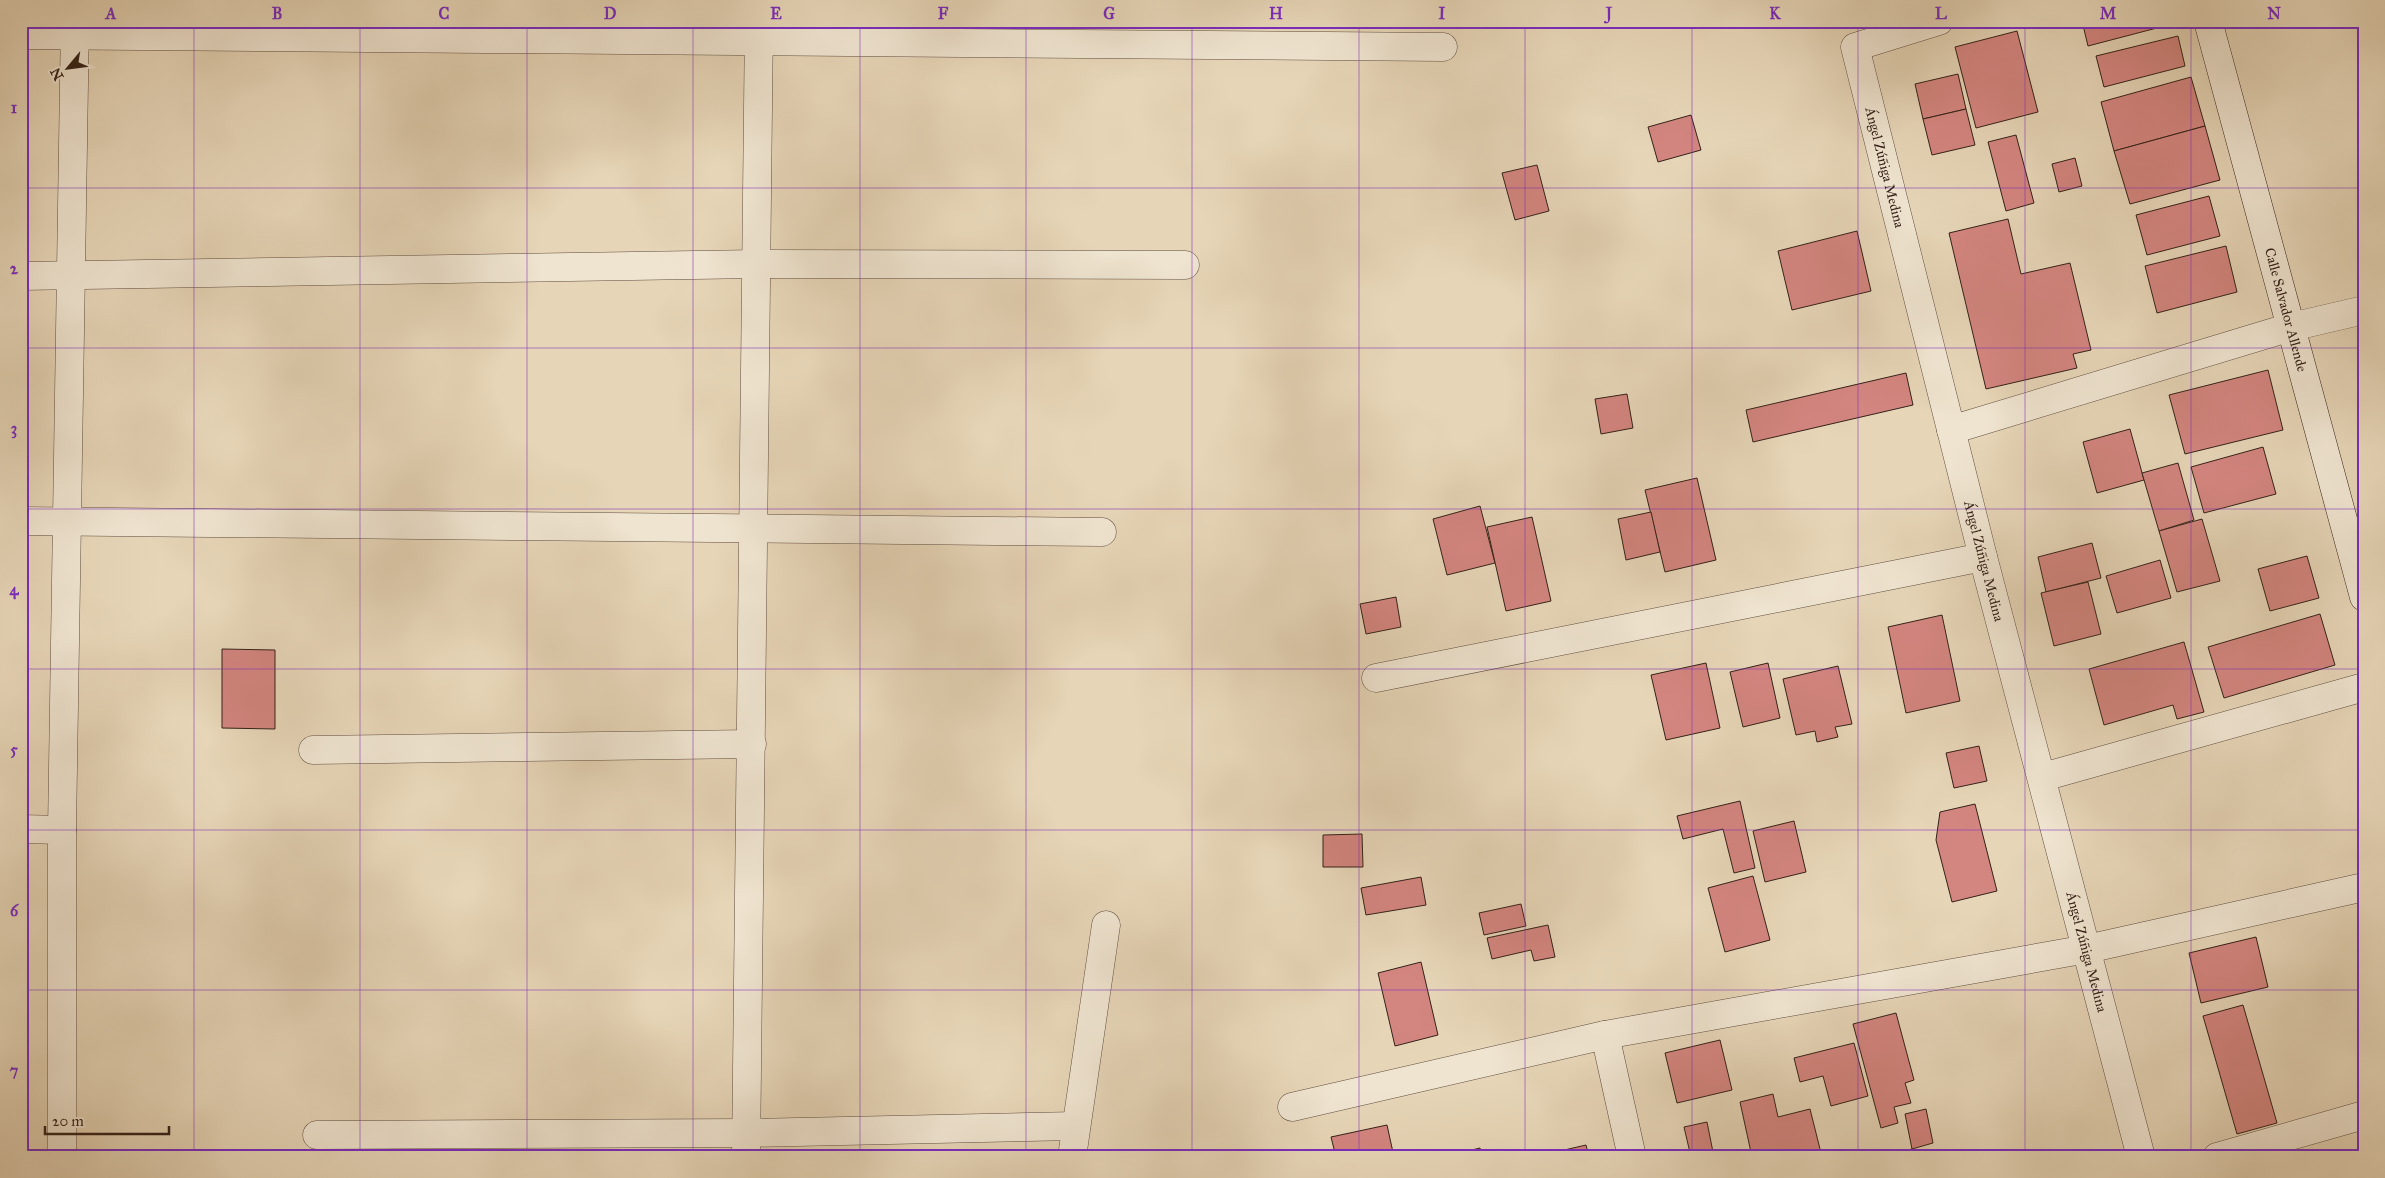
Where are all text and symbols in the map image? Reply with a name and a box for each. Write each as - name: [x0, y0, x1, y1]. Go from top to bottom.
- text: A: [105, 4, 117, 23]
- text: B: [272, 4, 282, 23]
- text: C: [439, 4, 450, 23]
- text: D: [604, 4, 617, 23]
- text: E: [770, 4, 782, 23]
- text: F: [938, 4, 949, 23]
- text: G: [1103, 4, 1115, 23]
- text: H: [1269, 4, 1283, 23]
- text: I: [1439, 4, 1446, 23]
- text: J: [1604, 4, 1613, 24]
- text: K: [1769, 4, 1781, 23]
- text: L: [1935, 4, 1947, 23]
- text: M: [2100, 4, 2117, 23]
- text: N: [2267, 4, 2281, 23]
- north arrow: [42, 42, 92, 92]
- text: N: [47, 65, 67, 83]
- text: 1: [11, 98, 18, 117]
- street label: Ángel Zúñiga Medina: [1862, 104, 1909, 230]
- street label: Calle Salvador Allende: [2261, 246, 2311, 374]
- text: 2: [10, 259, 19, 278]
- text: 3: [11, 419, 17, 439]
- street label: Ángel Zúñiga Medina: [1960, 498, 2008, 623]
- text: 4: [10, 580, 20, 600]
- text: 5: [10, 740, 18, 759]
- street label: Ángel Zúñiga Medina: [2063, 888, 2111, 1014]
- text: 6: [10, 901, 19, 920]
- text: 7: [10, 1061, 19, 1080]
- scale bar: [45, 1103, 169, 1135]
- text: 20 m: [52, 1112, 84, 1130]

